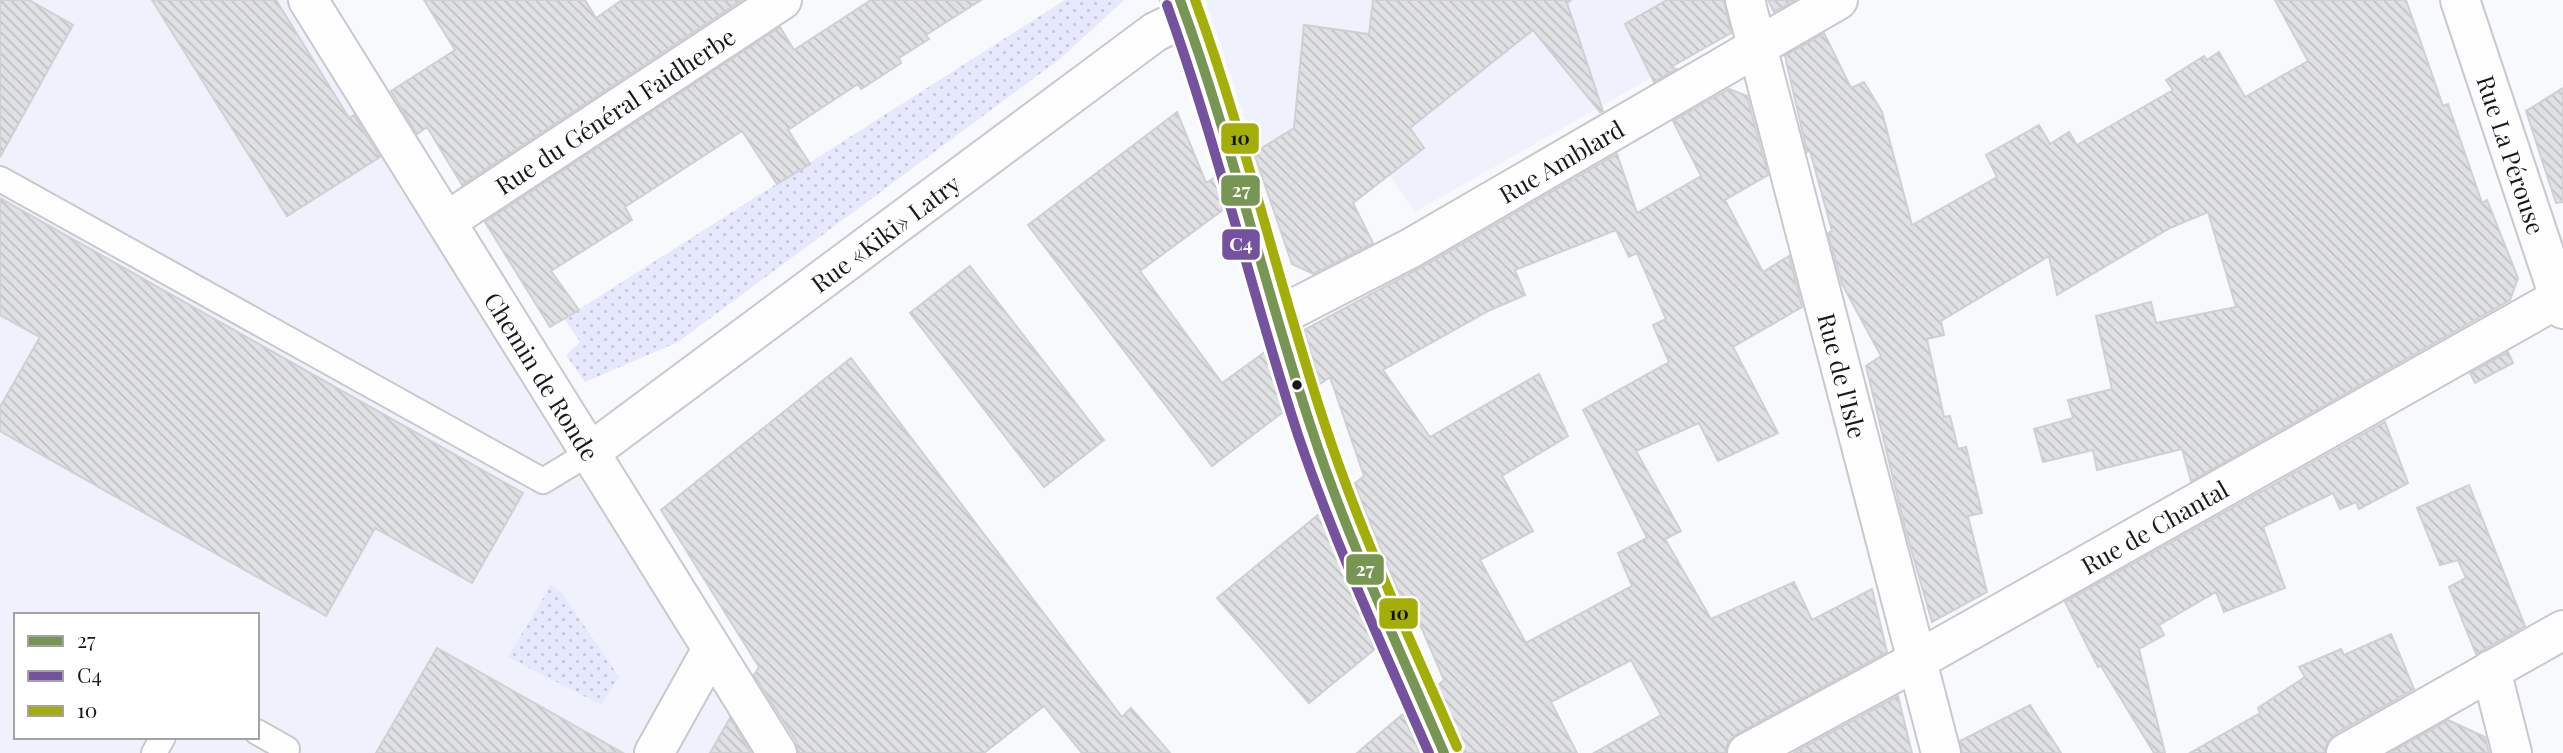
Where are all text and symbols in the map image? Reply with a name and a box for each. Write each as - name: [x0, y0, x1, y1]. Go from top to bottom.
- street label: Rue du Général Faidherbe: [489, 20, 741, 201]
- street label: Rue La Pérouse: [2470, 71, 2553, 238]
- street label: Rue Amblard: [1493, 112, 1629, 210]
- line badge: 10: [1220, 122, 1260, 155]
- text: 10: [1230, 124, 1250, 150]
- street label: Rue «Kiki» Latry: [804, 167, 966, 299]
- line badge: 27: [1220, 174, 1261, 207]
- text: 27: [1232, 176, 1251, 202]
- line badge: C4: [1221, 228, 1261, 261]
- text: C4: [1229, 230, 1253, 256]
- street label: Chemin de Ronde: [478, 286, 607, 466]
- street label: Rue de l'Isle: [1811, 310, 1874, 441]
- unlabelled marker: [1290, 378, 1304, 392]
- street label: Rue de Chantal: [2075, 472, 2234, 581]
- line badge: 27: [1345, 553, 1385, 586]
- text: 27: [1356, 555, 1375, 581]
- line badge: 10: [1378, 597, 1419, 630]
- text: 10: [1389, 599, 1409, 625]
- legend: [14, 613, 259, 739]
- text: 27: [77, 625, 96, 653]
- text: C4: [77, 660, 102, 688]
- text: 10: [77, 695, 97, 723]

